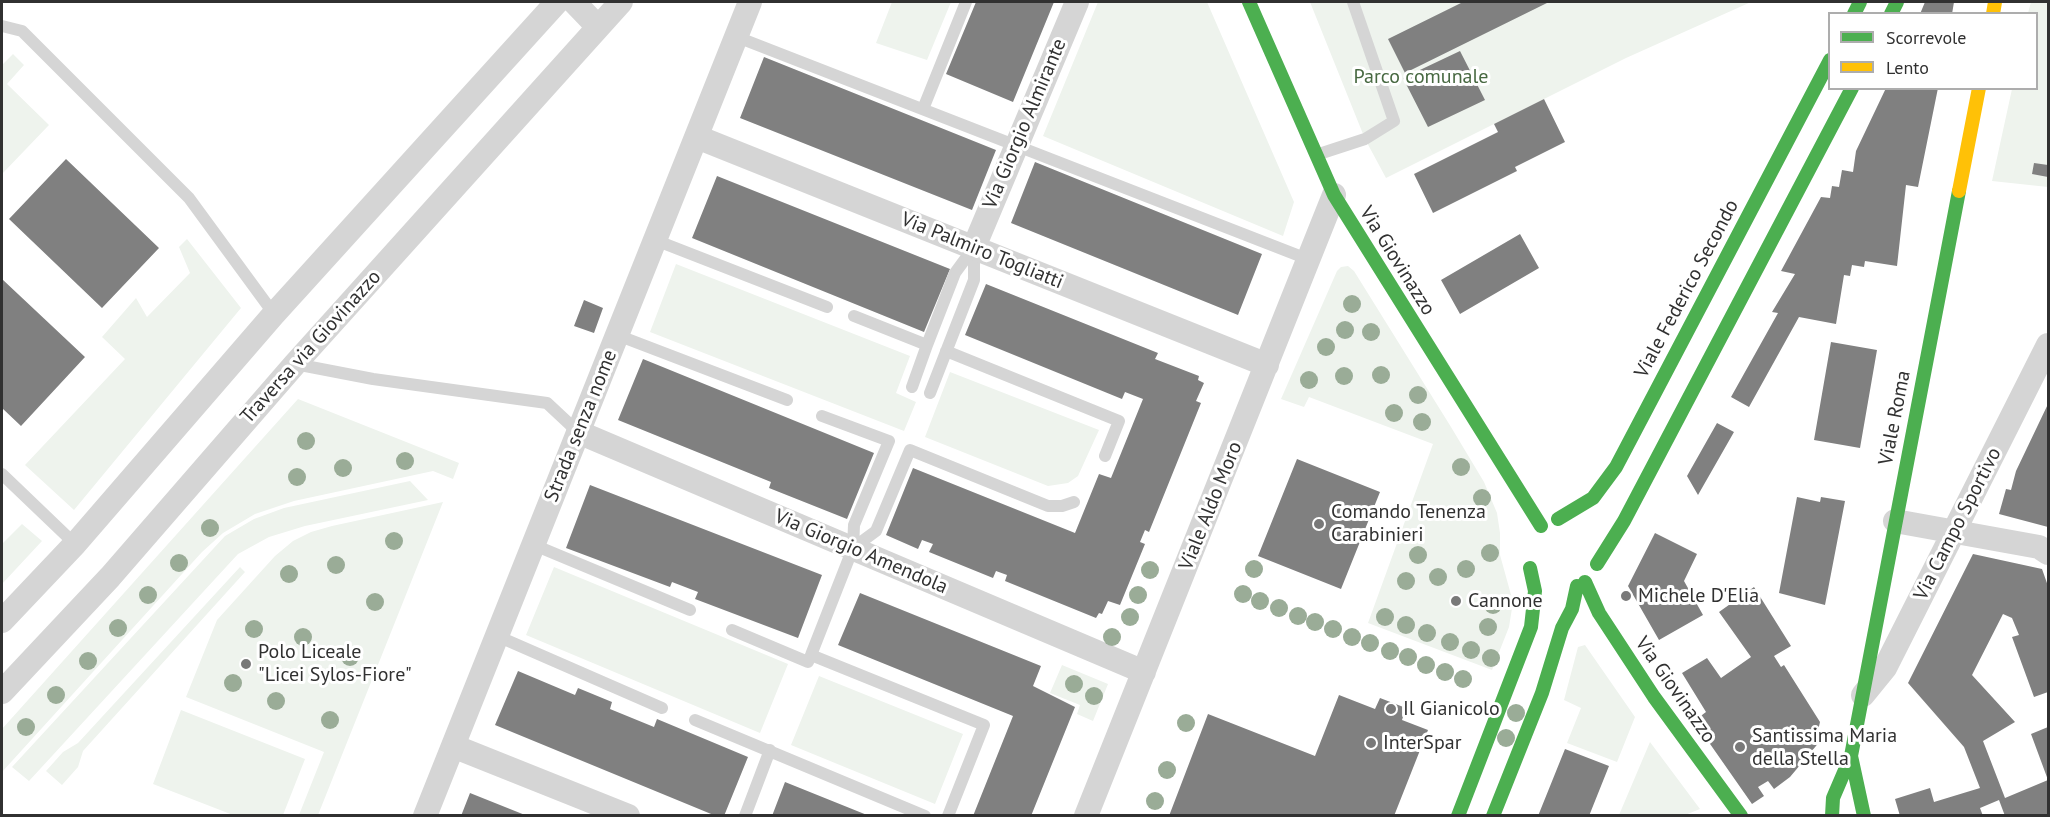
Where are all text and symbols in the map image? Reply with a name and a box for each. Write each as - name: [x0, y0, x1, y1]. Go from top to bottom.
- legend: [1828, 12, 2038, 90]
- text: Scorrevole: [1886, 26, 1966, 49]
- street label: Via Giorgio Almirante: [978, 35, 1072, 213]
- text: Lento: [1886, 56, 1929, 79]
- park label: Parco comunale: [1354, 65, 1488, 89]
- street label: Viale Federico Secondo: [1630, 196, 1744, 382]
- street label: Via Giovinazzo: [1354, 202, 1440, 320]
- street label: Via Palmiro Togliatti: [897, 208, 1067, 294]
- street label: Traversa via Giovinazzo: [236, 265, 386, 429]
- street label: Strada senza nome: [540, 346, 622, 506]
- street label: Viale Roma: [1874, 369, 1916, 467]
- street label: Viale Aldo Moro: [1174, 438, 1248, 574]
- street label: Via Campo Sportivo: [1909, 444, 2007, 604]
- place label: Comando Tenenza Carabinieri: [1331, 500, 1486, 547]
- street label: Via Giorgio Amendola: [771, 505, 951, 599]
- marker: Comando Tenenza Carabinieri: [1312, 517, 1326, 531]
- place label: Michele D'Elia: [1638, 584, 1759, 608]
- place label: Cannone: [1468, 589, 1543, 613]
- marker: Michele D'Elia: [1619, 589, 1633, 603]
- marker: Cannone: [1449, 594, 1463, 608]
- street label: Via Giovinazzo: [1630, 632, 1720, 748]
- place label: Polo Liceale "Licei Sylos-Fiore": [258, 640, 412, 687]
- marker: Polo Liceale "Licei Sylos-Fiore": [239, 657, 253, 671]
- place label: Il Gianicolo: [1403, 697, 1500, 721]
- marker: Il Gianicolo: [1384, 702, 1398, 716]
- place label: Santissima Maria della Stella: [1752, 724, 1897, 771]
- place label: InterSpar: [1383, 731, 1461, 755]
- marker: InterSpar: [1364, 736, 1378, 750]
- marker: Santissima Maria della Stella: [1733, 740, 1747, 754]

